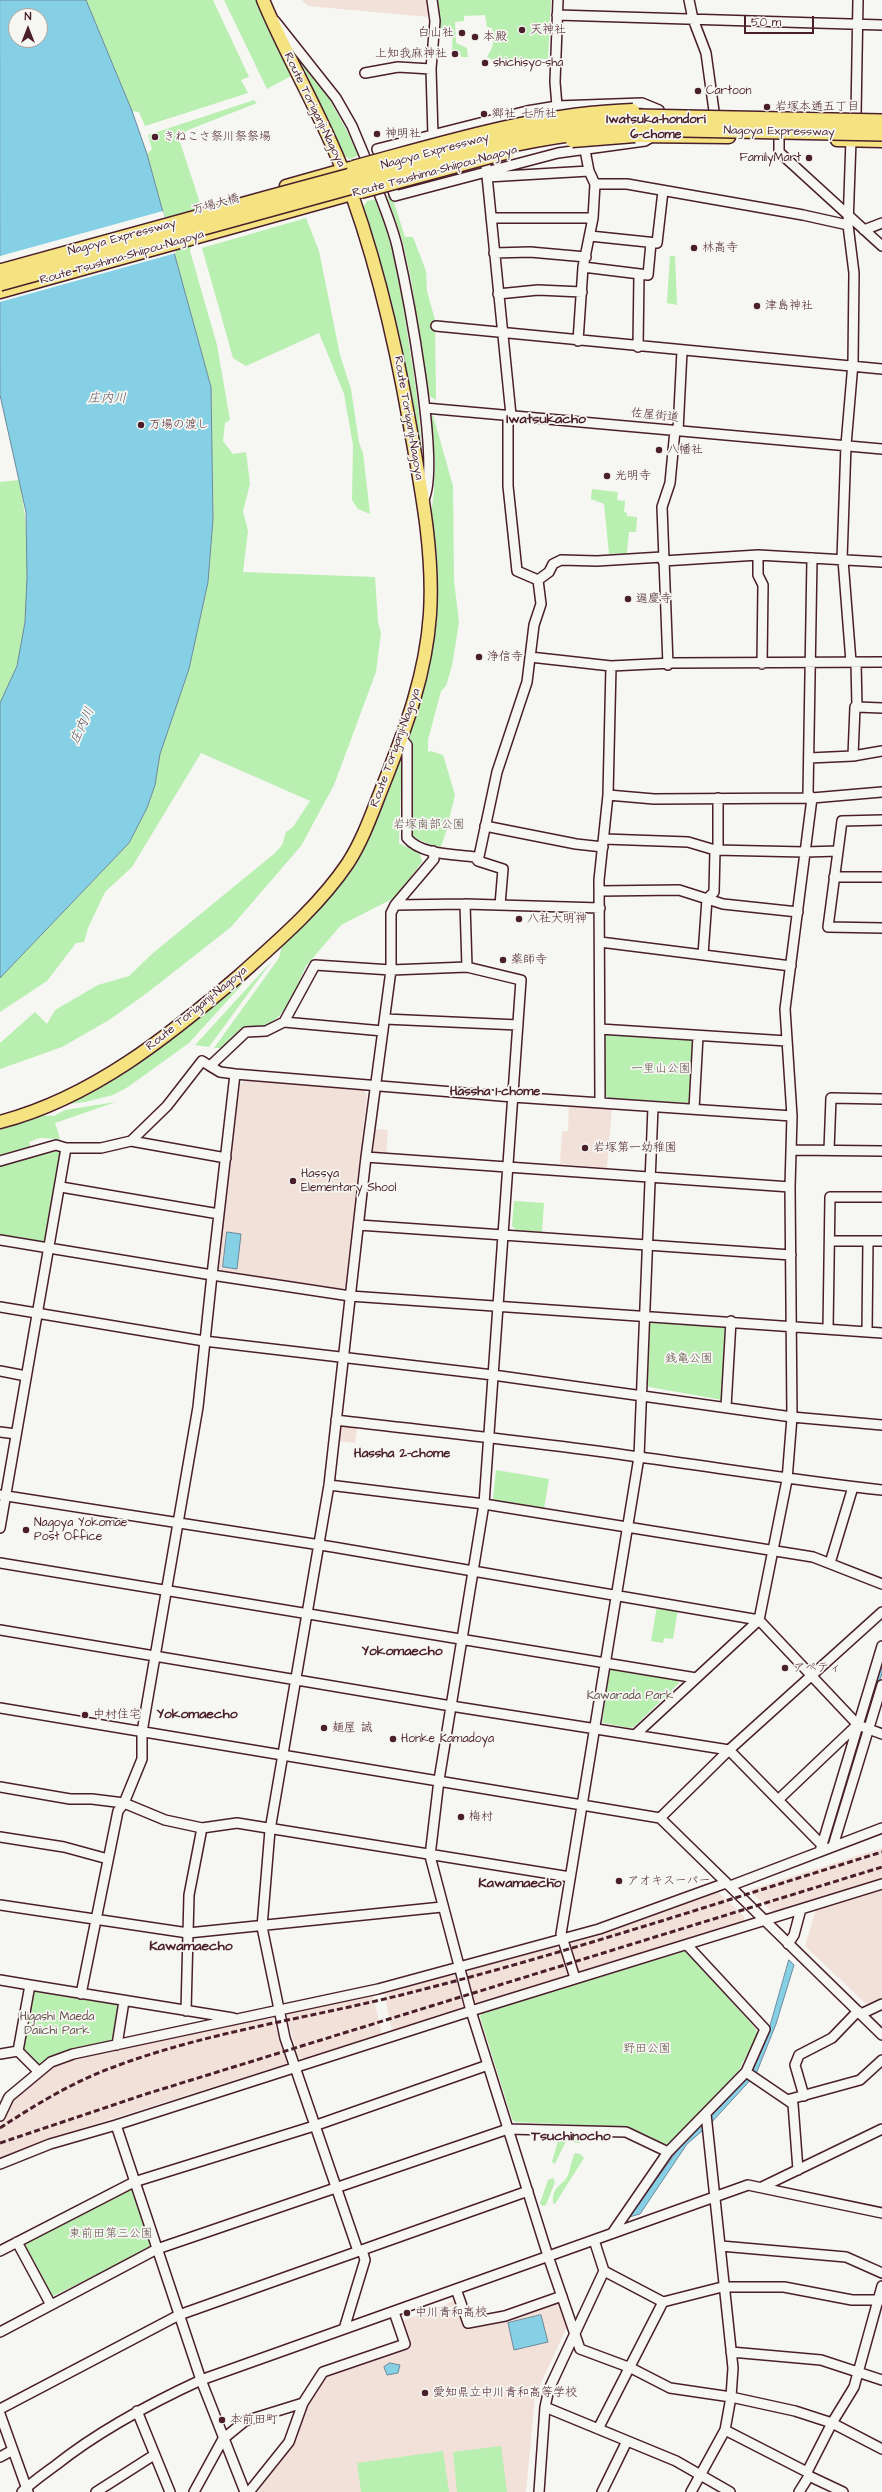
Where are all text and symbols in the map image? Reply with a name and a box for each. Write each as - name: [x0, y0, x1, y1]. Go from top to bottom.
- north arrow: [8, 8, 48, 48]
- scale bar: [746, 8, 816, 34]
- text: N: [25, 9, 31, 24]
- text: 50 m: [751, 14, 781, 31]
- place label: 天神社: [530, 23, 566, 37]
- marker: 天神社: [517, 25, 527, 35]
- place label: 白山社: [418, 26, 454, 40]
- marker: 白山社: [457, 28, 467, 38]
- place label: 本殿: [483, 30, 507, 44]
- marker: 本殿: [470, 32, 480, 42]
- place label: 上知我麻神社: [375, 47, 447, 61]
- marker: 上知我麻神社: [450, 49, 460, 59]
- street label: Route Toriganji-Nagoya: [280, 50, 348, 170]
- place label: shichisyo-sha: [493, 56, 563, 70]
- marker: shichisyo-sha: [480, 58, 490, 68]
- place label: Cartoon: [706, 84, 752, 98]
- marker: Cartoon: [693, 86, 703, 96]
- place label: 岩塚本通五丁目: [775, 100, 859, 114]
- marker: 岩塚本通五丁目: [762, 102, 772, 112]
- place label: 郷社 七所社: [492, 107, 557, 121]
- marker: 郷社 七所社: [479, 109, 489, 119]
- district label: Iwatsuka-hondori 6-chome: [606, 112, 706, 143]
- street label: Nagoya Expressway: [723, 124, 835, 140]
- place label: 神明社: [385, 127, 421, 141]
- marker: 神明社: [372, 129, 382, 139]
- place label: きねこさ祭川祭祭場: [163, 130, 271, 144]
- street label: Nagoya Expressway: [380, 131, 490, 173]
- marker: きねこさ祭川祭祭場: [150, 132, 160, 142]
- street label: Route Tsushima-Shiipou-Nagoya: [351, 143, 519, 201]
- place label: FamilyMart: [739, 151, 801, 165]
- marker: FamilyMart: [804, 153, 814, 163]
- street label: 万場大橋: [191, 192, 241, 218]
- street label: Nagoya Expressway: [67, 217, 177, 259]
- street label: Route Tsushima-Shiipou-Nagoya: [38, 228, 206, 288]
- place label: 林高寺: [702, 241, 738, 255]
- marker: 林高寺: [689, 243, 699, 253]
- place label: 津島神社: [765, 299, 813, 313]
- marker: 津島神社: [752, 301, 762, 311]
- street label: Route Toriganji-Nagoya: [390, 355, 426, 481]
- water label: 庄内川: [88, 391, 126, 407]
- street label: 佐屋街道: [630, 406, 680, 426]
- district label: Iwatsukacho: [506, 412, 586, 428]
- place label: 万場の渡し: [149, 418, 209, 432]
- marker: 万場の渡し: [136, 420, 146, 430]
- place label: 八幡社: [667, 443, 703, 457]
- marker: 八幡社: [654, 445, 664, 455]
- place label: 光明寺: [615, 469, 651, 483]
- marker: 光明寺: [602, 471, 612, 481]
- place label: 遍慶寺: [636, 592, 672, 606]
- marker: 遍慶寺: [623, 594, 633, 604]
- place label: 浄信寺: [487, 650, 523, 664]
- marker: 浄信寺: [474, 652, 484, 662]
- street label: Route Toriganji-Nagoya: [368, 687, 424, 809]
- water label: 庄内川: [68, 705, 98, 747]
- park label: 岩塚南部公園: [393, 818, 465, 832]
- place label: 八社大明神: [527, 912, 587, 926]
- marker: 八社大明神: [514, 914, 524, 924]
- place label: 薬師寺: [511, 953, 547, 967]
- marker: 薬師寺: [498, 955, 508, 965]
- street label: Route Toriganji-Nagoya: [144, 964, 250, 1054]
- park label: 一里山公園: [631, 1062, 691, 1076]
- district label: Hassha 1-chome: [450, 1084, 540, 1100]
- place label: 岩塚第一幼稚園: [593, 1141, 677, 1155]
- marker: 岩塚第一幼稚園: [580, 1143, 590, 1153]
- place label: Hassya Elementary Shool: [301, 1167, 396, 1195]
- marker: Hassya Elementary Shool: [288, 1176, 298, 1186]
- park label: 銭亀公園: [665, 1352, 713, 1366]
- district label: Hassha 2-chome: [354, 1446, 450, 1462]
- place label: Nagoya Yokomae Post Office: [34, 1516, 127, 1544]
- marker: Nagoya Yokomae Post Office: [21, 1525, 31, 1535]
- district label: Yokomaecho: [361, 1644, 443, 1660]
- place label: アペティ: [793, 1661, 841, 1675]
- marker: アペティ: [780, 1663, 790, 1673]
- park label: Kawarada Park: [587, 1689, 673, 1703]
- district label: Yokomaecho: [156, 1707, 238, 1723]
- place label: 中村住宅: [93, 1708, 141, 1722]
- marker: 中村住宅: [80, 1710, 90, 1720]
- place label: 麺屋 誠: [332, 1721, 373, 1735]
- marker: 麺屋 誠: [319, 1723, 329, 1733]
- place label: Honke Kamadoya: [401, 1732, 494, 1746]
- marker: Honke Kamadoya: [388, 1734, 398, 1744]
- place label: 梅村: [469, 1810, 493, 1824]
- marker: 梅村: [456, 1812, 466, 1822]
- place label: アオキスーパー: [627, 1874, 711, 1888]
- district label: Kawamaecho: [478, 1876, 562, 1892]
- marker: アオキスーパー: [614, 1876, 624, 1886]
- district label: Kawamaecho: [149, 1939, 233, 1955]
- park label: Higashi Maeda Daiichi Park: [20, 2010, 94, 2038]
- park label: 野田公園: [623, 2042, 671, 2056]
- district label: Tsuchinocho: [531, 2129, 611, 2145]
- park label: 東前田第三公園: [69, 2227, 153, 2241]
- place label: 中川青和高校: [415, 2306, 487, 2320]
- marker: 中川青和高校: [402, 2308, 412, 2318]
- place label: 愛知県立中川青和高等学校: [433, 2386, 577, 2400]
- marker: 愛知県立中川青和高等学校: [420, 2388, 430, 2398]
- place label: 本前田町: [230, 2413, 278, 2427]
- marker: 本前田町: [217, 2415, 227, 2425]

